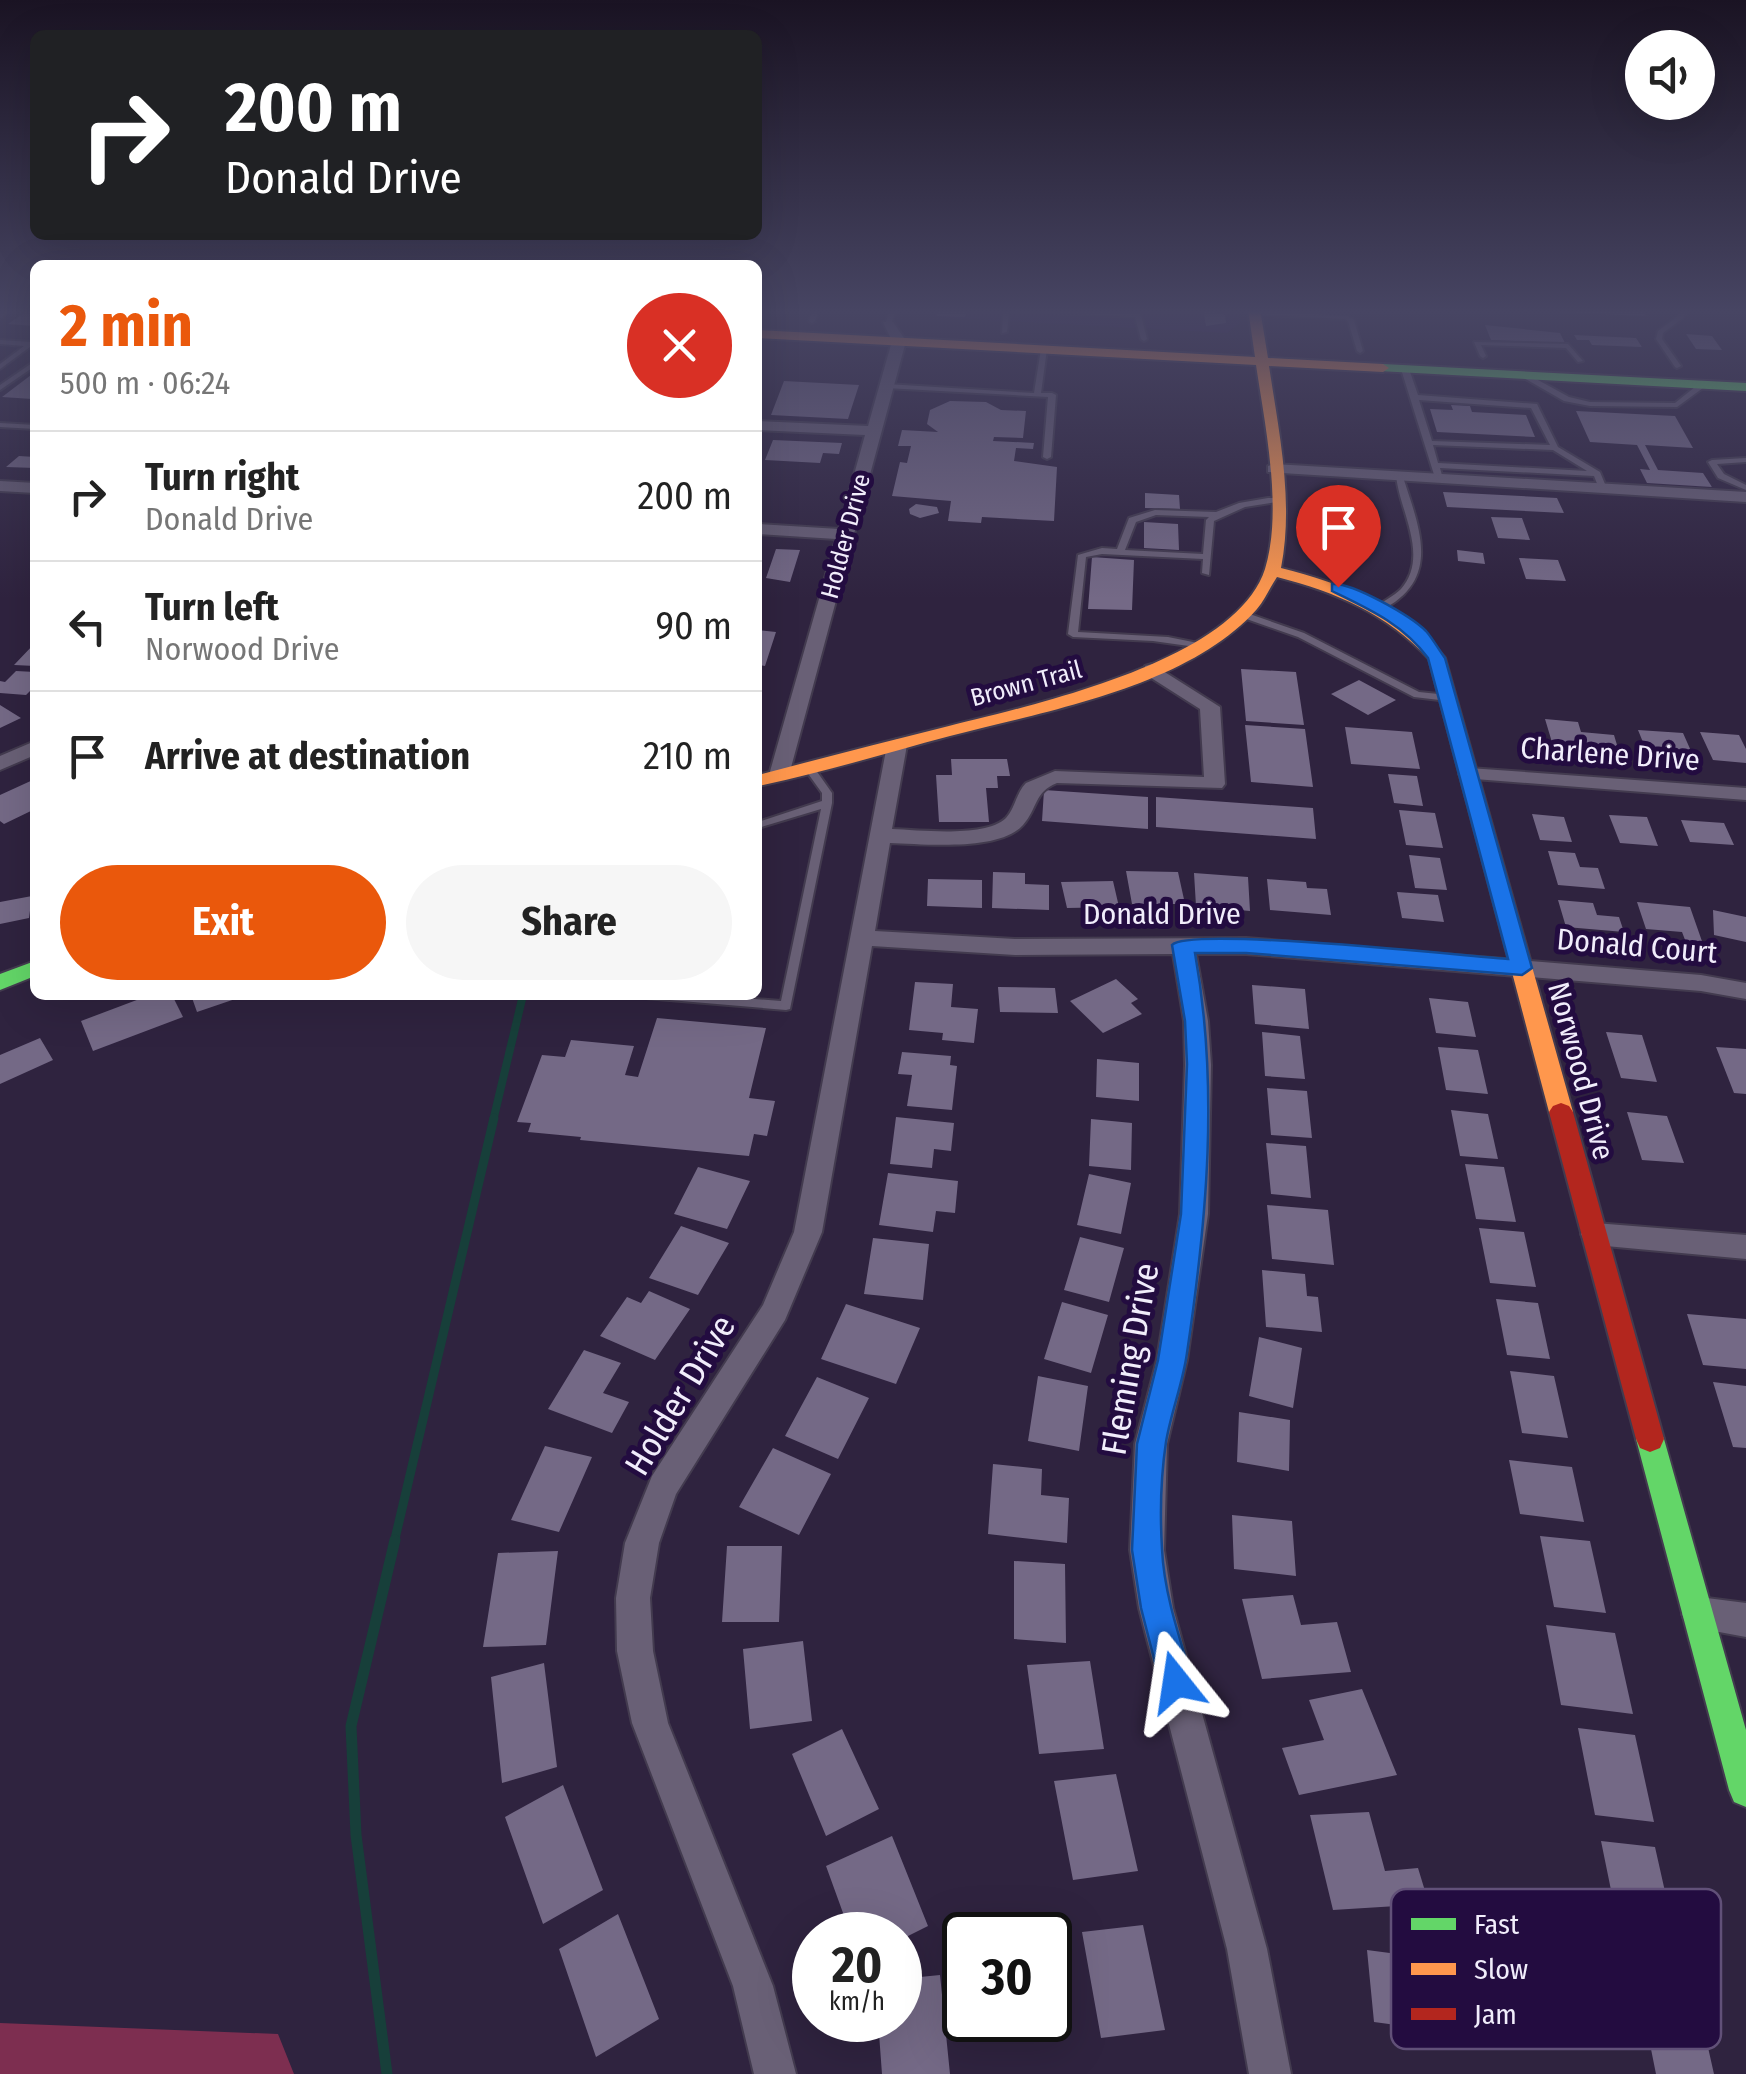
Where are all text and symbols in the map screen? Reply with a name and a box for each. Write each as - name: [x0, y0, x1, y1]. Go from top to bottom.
- map controls: [1625, 30, 1715, 120]
- button: sound: [1625, 30, 1715, 120]
- text: 200 m: [225, 66, 402, 150]
- icon: right: [60, 70, 190, 200]
- text: Donald Drive: [225, 151, 462, 205]
- text: 2 min: [60, 290, 193, 362]
- button: close: [627, 293, 732, 398]
- text: 500 m · 06:24: [60, 364, 230, 402]
- text: Turn right: [145, 454, 299, 500]
- icon: right: [60, 469, 115, 524]
- street label: Holder Drive: [815, 471, 877, 602]
- text: 200 m: [637, 473, 732, 519]
- pin: [1296, 485, 1381, 588]
- text: Donald Drive: [145, 500, 313, 538]
- icon: arrive: [1311, 500, 1366, 555]
- text: Turn left: [145, 584, 279, 630]
- icon: left: [60, 599, 115, 654]
- text: 90 m: [656, 603, 732, 649]
- text: Norwood Drive: [145, 630, 339, 668]
- street label: Brown Trail: [967, 655, 1086, 713]
- icon: arrive: [60, 729, 115, 784]
- street label: Charlene Drive: [1519, 730, 1701, 778]
- text: Arrive at destination: [145, 733, 470, 779]
- text: 210 m: [643, 733, 732, 779]
- button: Exit: [60, 865, 386, 980]
- button: Share: [406, 865, 732, 980]
- street label: Donald Drive: [1083, 896, 1241, 932]
- street label: Donald Court: [1555, 921, 1719, 971]
- street label: Norwood Drive: [1540, 978, 1622, 1164]
- street label: Fleming Drive: [1092, 1260, 1168, 1458]
- street label: Holder Drive: [616, 1307, 744, 1483]
- position arrow: [1124, 1630, 1228, 1734]
- legend: [1391, 1889, 1721, 2049]
- text: Fast: [1474, 1908, 1520, 1941]
- speed limit sign: 30: [942, 1912, 1072, 2042]
- text: 20: [832, 1935, 882, 1995]
- text: Slow: [1474, 1953, 1528, 1986]
- text: km/h: [829, 1987, 885, 2017]
- text: Jam: [1474, 1998, 1517, 2031]

